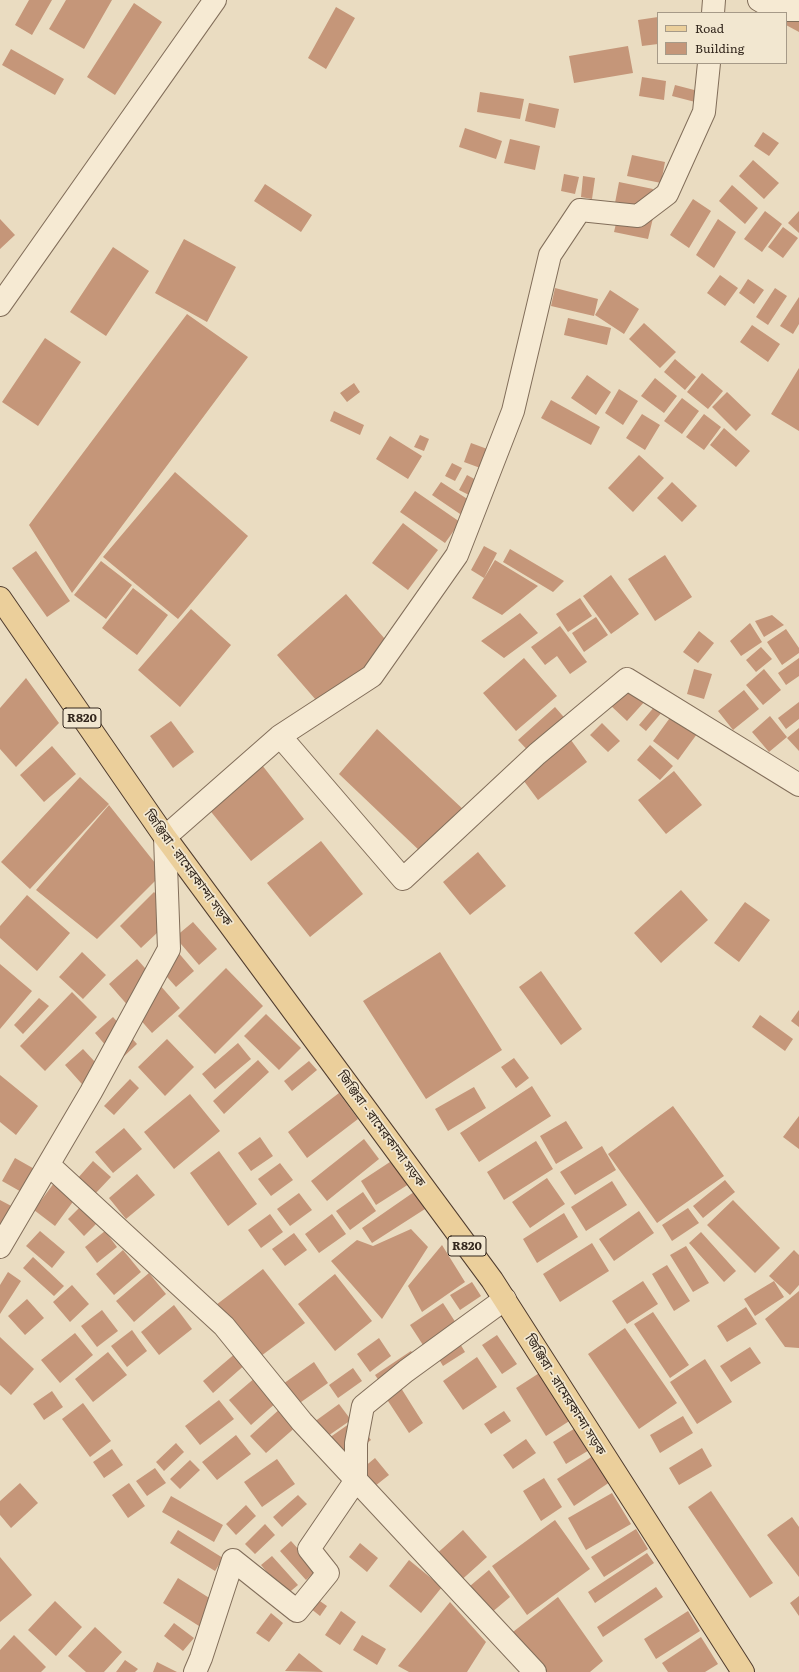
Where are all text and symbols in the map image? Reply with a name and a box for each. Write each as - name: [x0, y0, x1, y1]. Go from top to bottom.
- legend: [657, 12, 787, 64]
- text: Road: [695, 19, 724, 37]
- text: Building: [695, 39, 744, 57]
- road number: R820: [63, 708, 101, 728]
- street label: জিঞ্জিরা - রামেরকান্দা সড়ক: [141, 807, 235, 929]
- street label: জিঞ্জিরা - রামেরকান্দা সড়ক: [334, 1068, 428, 1190]
- road number: R820: [448, 1236, 486, 1256]
- street label: জিঞ্জিরা - রামেরকান্দা সড়ক: [521, 1332, 609, 1458]

